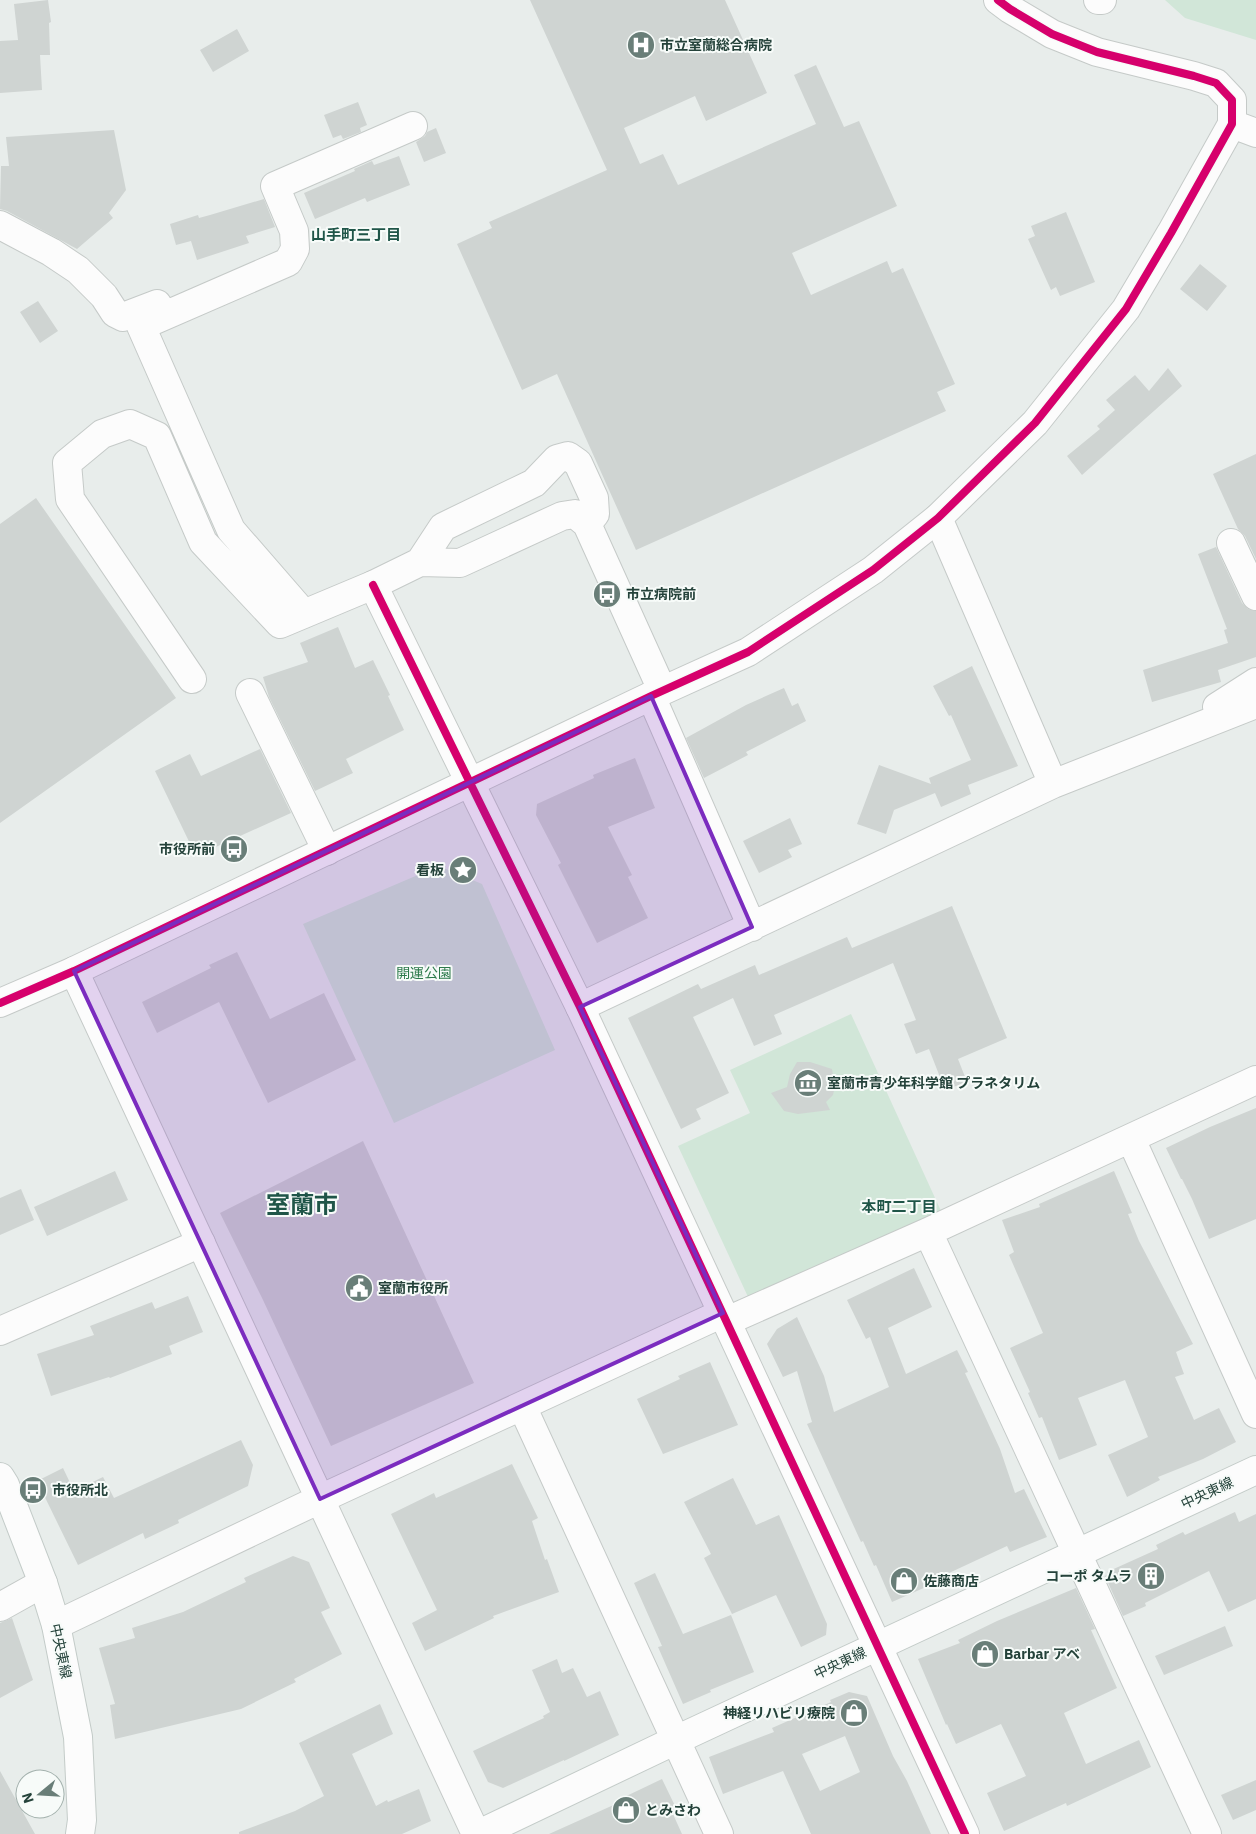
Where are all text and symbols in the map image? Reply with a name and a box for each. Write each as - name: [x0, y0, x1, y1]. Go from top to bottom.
- hospital icon: 市立室蘭総合病院: [626, 30, 656, 60]
- place label: 市立室蘭総合病院: [660, 36, 772, 54]
- district label: 山手町三丁目: [311, 225, 401, 244]
- bus stop icon: 市立病院前: [592, 579, 622, 609]
- place label: 市立病院前: [626, 585, 696, 603]
- bus stop icon: 市役所前: [219, 834, 249, 864]
- place label: 市役所前: [159, 840, 215, 858]
- place icon: 看板: [448, 855, 478, 885]
- place label: 看板: [416, 861, 444, 879]
- park label: 開運公園: [396, 964, 452, 982]
- museum icon: 室蘭市青少年科学館 プラネタリム: [793, 1068, 823, 1098]
- place label: 室蘭市青少年科学館 プラネタリム: [827, 1074, 1040, 1092]
- district label: 室蘭市: [266, 1188, 338, 1220]
- district label: 本町二丁目: [861, 1197, 937, 1216]
- public building icon: 室蘭市役所: [344, 1273, 374, 1303]
- place label: 室蘭市役所: [378, 1279, 448, 1297]
- street label: 中央東線: [1178, 1473, 1236, 1513]
- bus stop icon: 市役所北: [18, 1475, 48, 1505]
- place label: 市役所北: [52, 1481, 108, 1499]
- building icon: コーポ タムラ: [1136, 1561, 1166, 1591]
- shop icon: 佐藤商店: [889, 1566, 919, 1596]
- place label: コーポ タムラ: [1045, 1567, 1132, 1585]
- place label: 佐藤商店: [923, 1572, 979, 1590]
- street label: 中央東線: [46, 1622, 76, 1680]
- shop icon: Barbar アベ: [970, 1639, 1000, 1669]
- street label: 中央東線: [811, 1643, 869, 1683]
- place label: Barbar アベ: [1004, 1645, 1080, 1663]
- shop icon: 神経リハビリ療院: [839, 1698, 869, 1728]
- place label: 神経リハビリ療院: [723, 1704, 835, 1722]
- north arrow: [15, 1769, 65, 1819]
- text: N: [18, 1790, 38, 1806]
- shop icon: とみさわ: [611, 1795, 641, 1825]
- place label: とみさわ: [645, 1801, 701, 1819]

